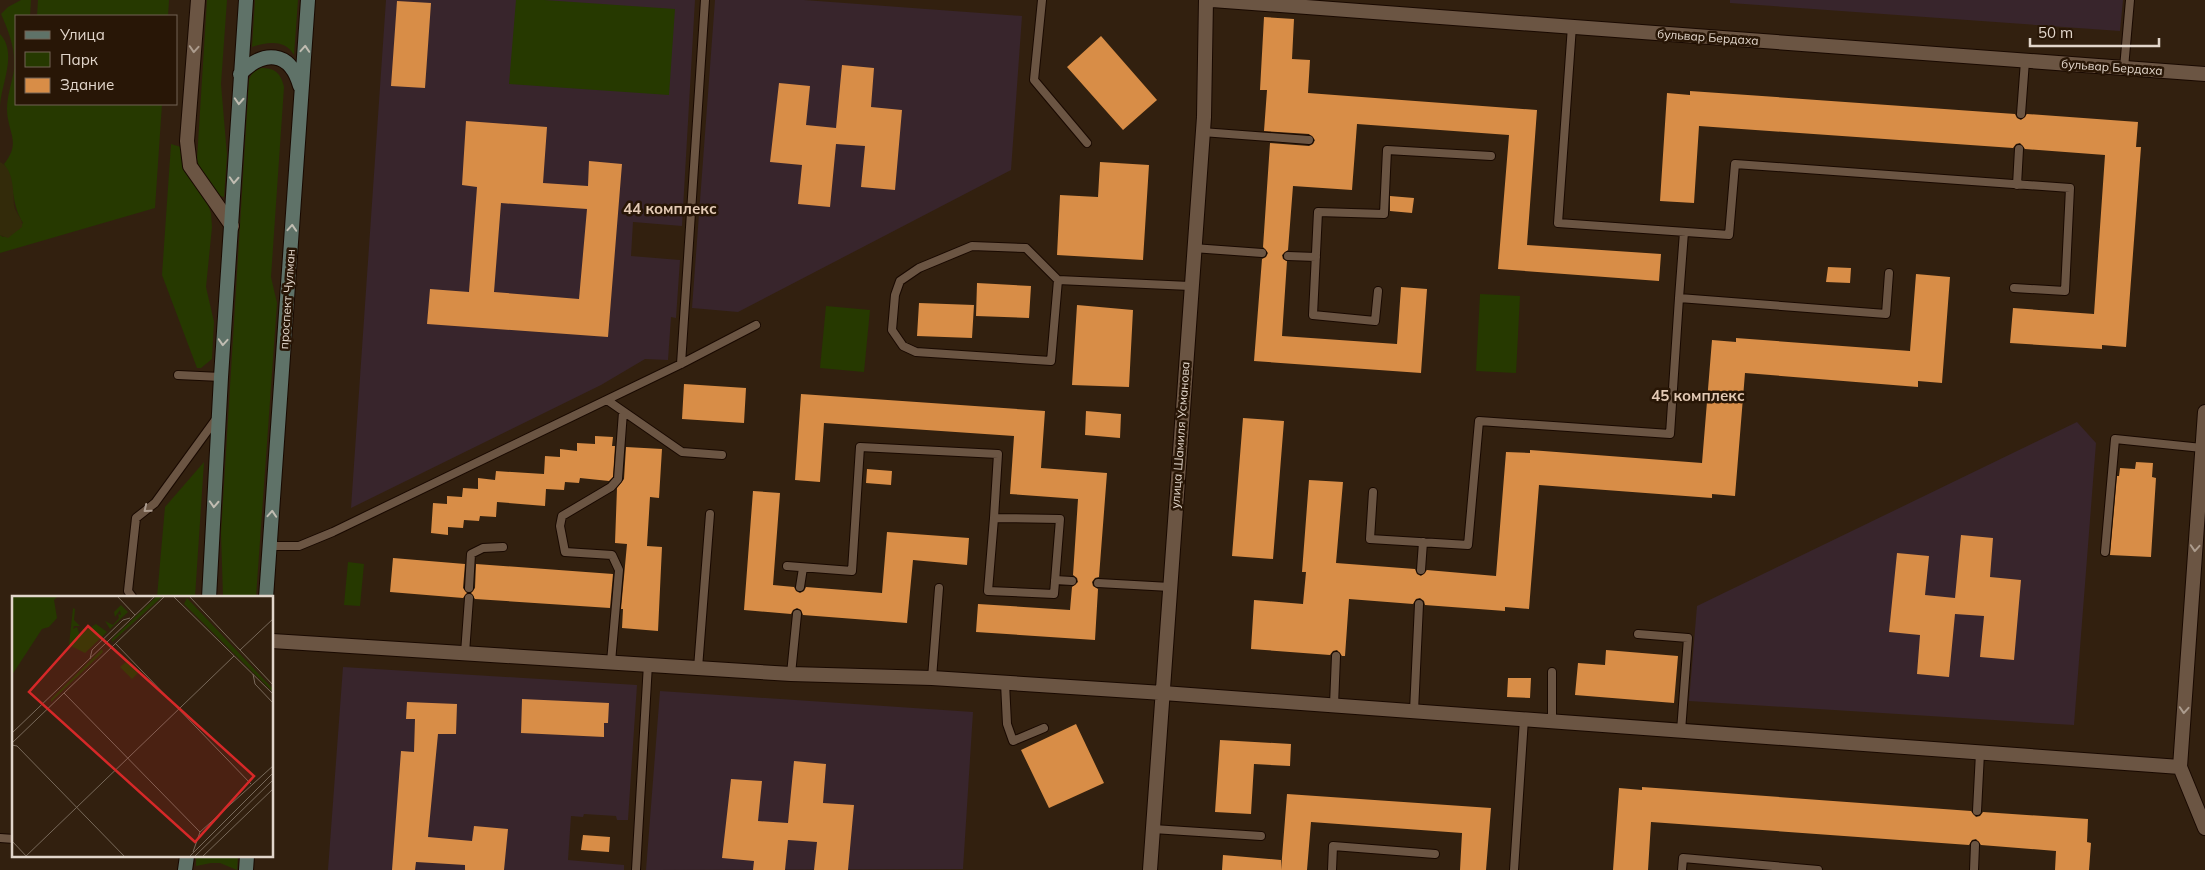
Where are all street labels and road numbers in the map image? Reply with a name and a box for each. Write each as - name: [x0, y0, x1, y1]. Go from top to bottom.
- street label: бульвар Бердаха: [1657, 26, 1759, 48]
- street label: бульвар Бердаха: [2061, 56, 2163, 78]
- street label: проспект Чулман: [276, 248, 298, 350]
- street label: улица Шамиля Усманова: [1167, 361, 1193, 509]

